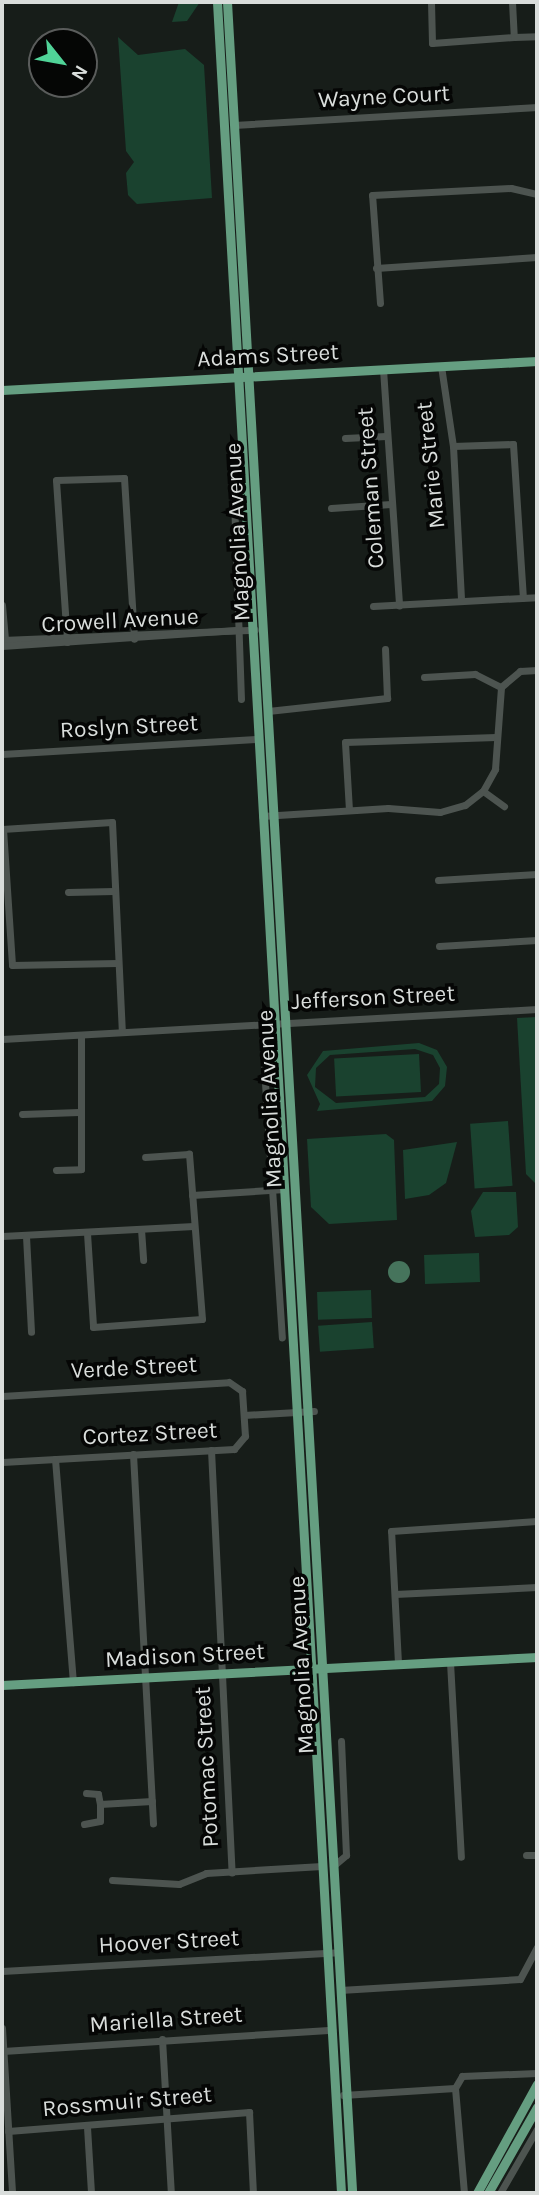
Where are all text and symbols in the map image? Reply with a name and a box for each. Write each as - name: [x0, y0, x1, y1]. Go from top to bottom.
- north arrow: [28, 28, 98, 98]
- text: N: [66, 61, 92, 84]
- street label: Wayne Court: [317, 80, 451, 114]
- street label: Adams Street: [197, 339, 339, 373]
- street label: Marie Street: [411, 400, 451, 530]
- street label: Coleman Street: [352, 406, 390, 570]
- street label: Magnolia Avenue: [220, 442, 256, 622]
- street label: Crowell Avenue: [41, 603, 199, 639]
- street label: Roslyn Street: [59, 710, 199, 744]
- street label: Jefferson Street: [290, 980, 456, 1016]
- street label: Magnolia Avenue: [252, 1009, 288, 1189]
- street label: Verde Street: [70, 1351, 198, 1385]
- street label: Cortez Street: [82, 1417, 218, 1451]
- street label: Magnolia Avenue: [284, 1575, 320, 1755]
- street label: Madison Street: [105, 1638, 265, 1674]
- street label: Potomac Street: [189, 1686, 225, 1848]
- street label: Hoover Street: [98, 1925, 240, 1959]
- street label: Mariella Street: [89, 2001, 243, 2039]
- street label: Rossmuir Street: [41, 2081, 213, 2123]

